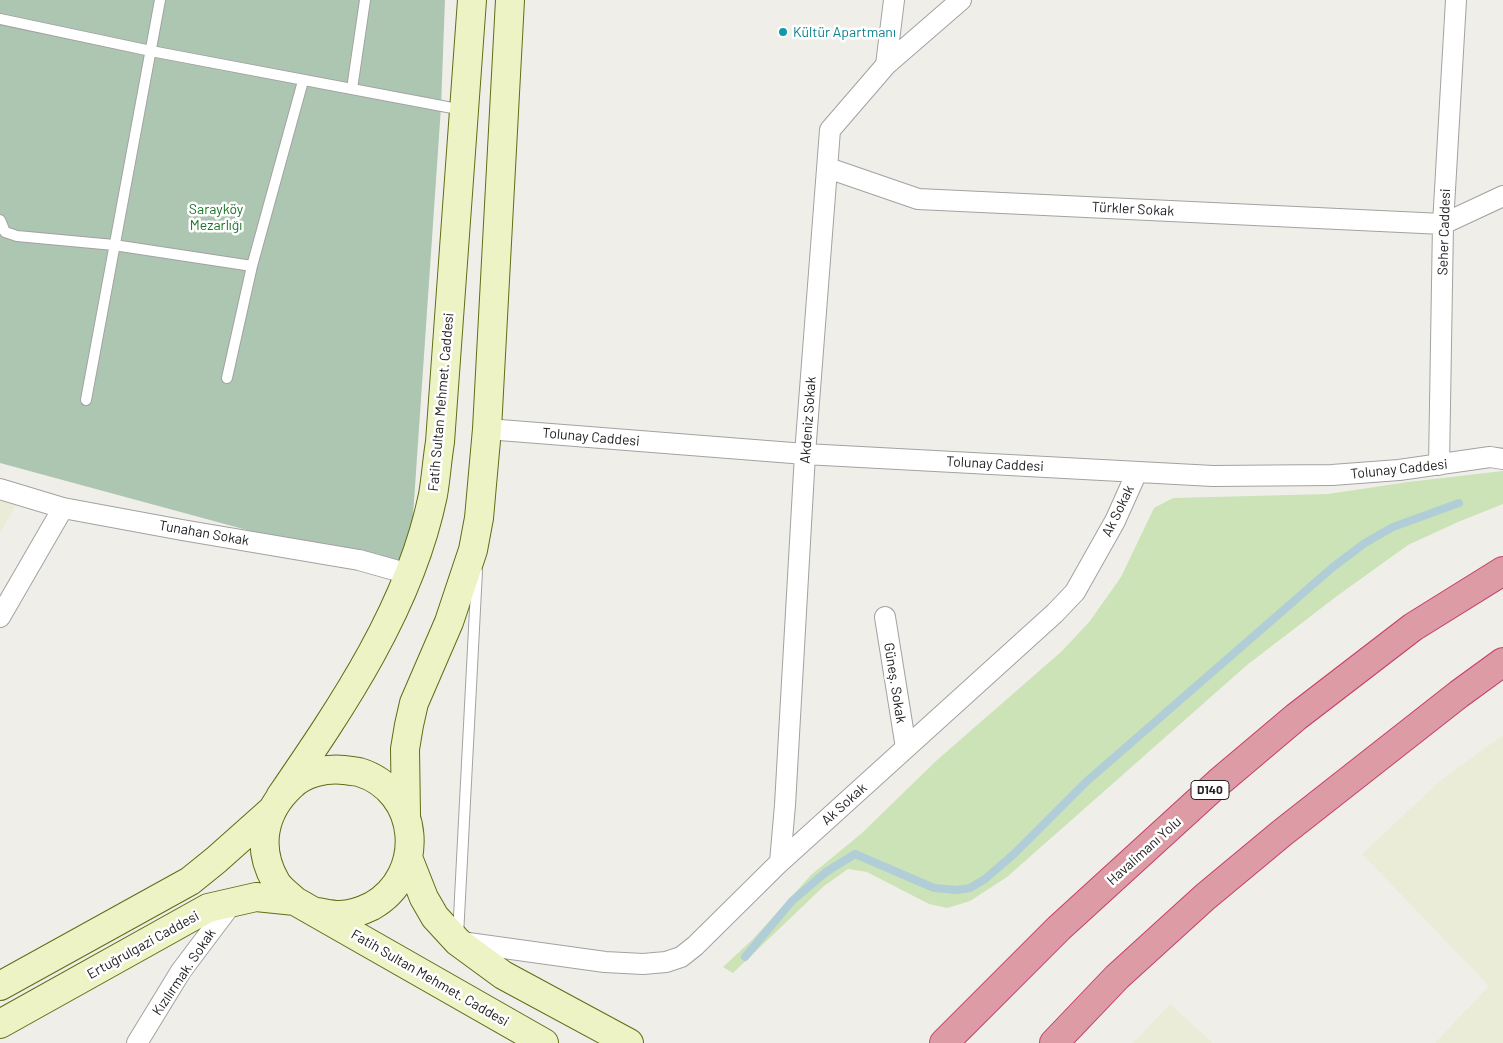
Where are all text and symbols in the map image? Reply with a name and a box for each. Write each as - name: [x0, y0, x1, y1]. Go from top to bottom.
- place label: Kültür Apartmanı: [793, 24, 896, 40]
- marker: Kültür Apartmanı: [777, 26, 789, 38]
- street label: Seher Caddesi: [1434, 188, 1454, 276]
- street label: Türkler Sokak: [1091, 198, 1175, 220]
- park label: Sarayköy Mezarlığı: [189, 201, 243, 233]
- street label: Fatih Sultan Mehmet. Caddesi: [425, 312, 457, 492]
- street label: Akdeniz Sokak: [797, 376, 819, 464]
- street label: Tolunay Caddesi: [542, 424, 640, 450]
- street label: Tolunay Caddesi: [946, 453, 1044, 475]
- street label: Tolunay Caddesi: [1350, 456, 1448, 482]
- street label: Ak Sokak: [1098, 483, 1138, 539]
- street label: Tunahan Sokak: [157, 517, 251, 549]
- street label: Güneş. Sokak: [880, 642, 910, 724]
- street label: Ak Sokak: [818, 779, 870, 829]
- road number: D140: [1191, 780, 1229, 800]
- street label: Havalimanı Yolu: [1103, 813, 1185, 889]
- street label: Ertuğrulgazi Caddesi: [84, 907, 202, 983]
- street label: Kızılırmak. Sokak: [149, 925, 219, 1019]
- street label: Fatih Sultan Mehmet. Caddesi: [348, 926, 512, 1030]

